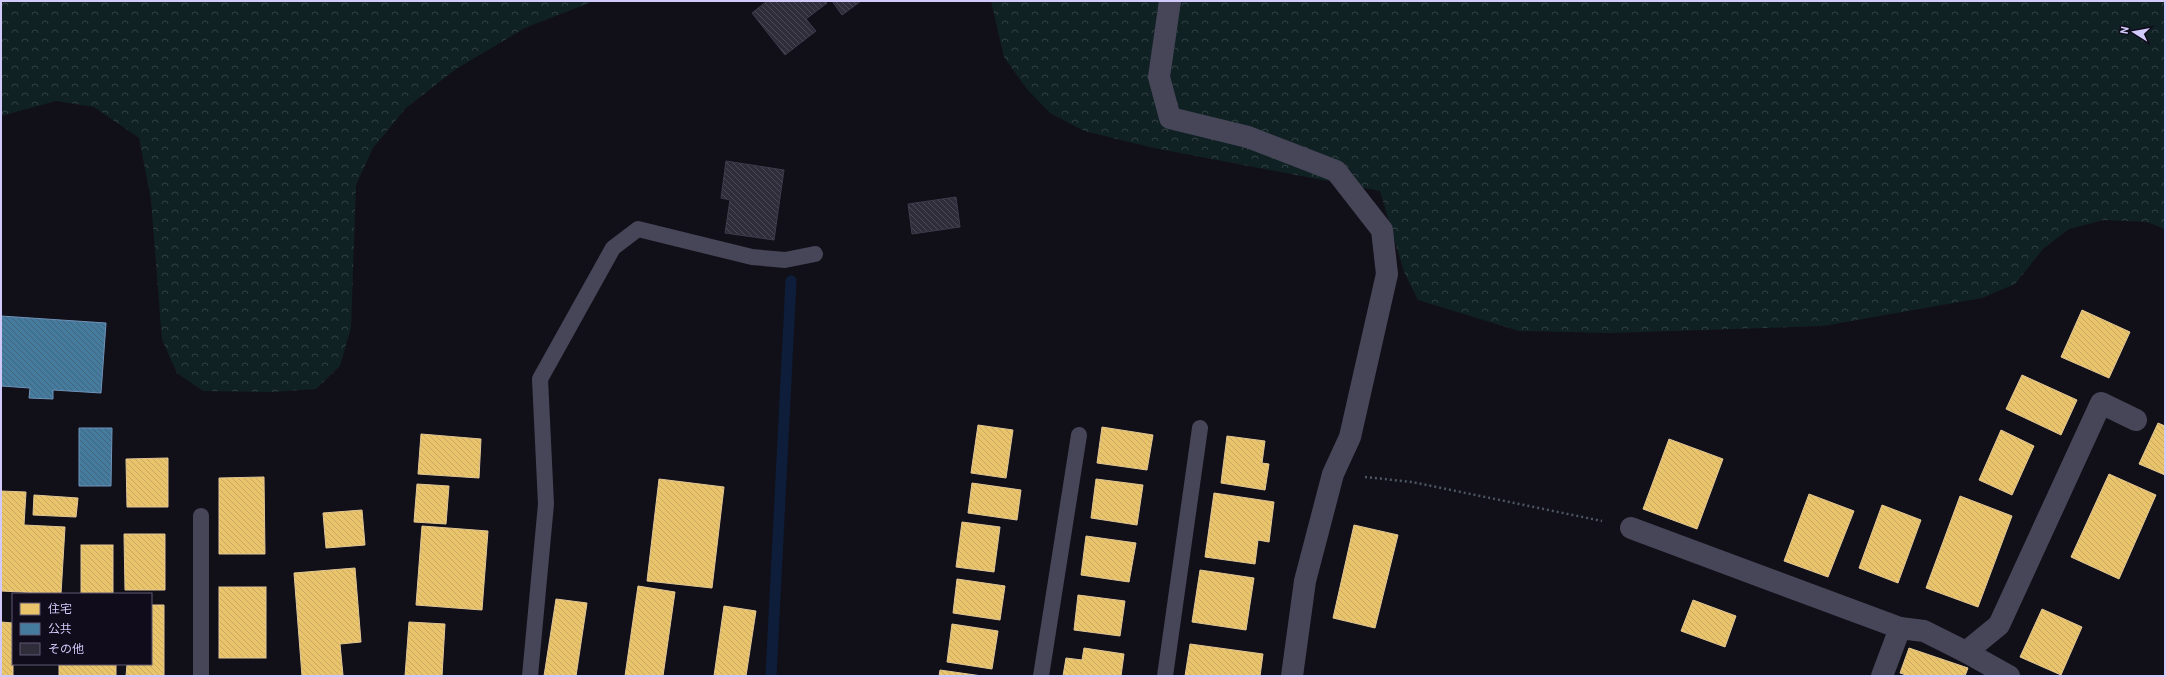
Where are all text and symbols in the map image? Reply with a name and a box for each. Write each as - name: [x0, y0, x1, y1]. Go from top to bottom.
- north arrow: [2114, 12, 2154, 52]
- text: N: [2117, 25, 2131, 35]
- legend: [12, 593, 152, 665]
- text: 住宅: [48, 601, 72, 615]
- text: 公共: [48, 621, 72, 635]
- text: その他: [48, 641, 84, 655]

